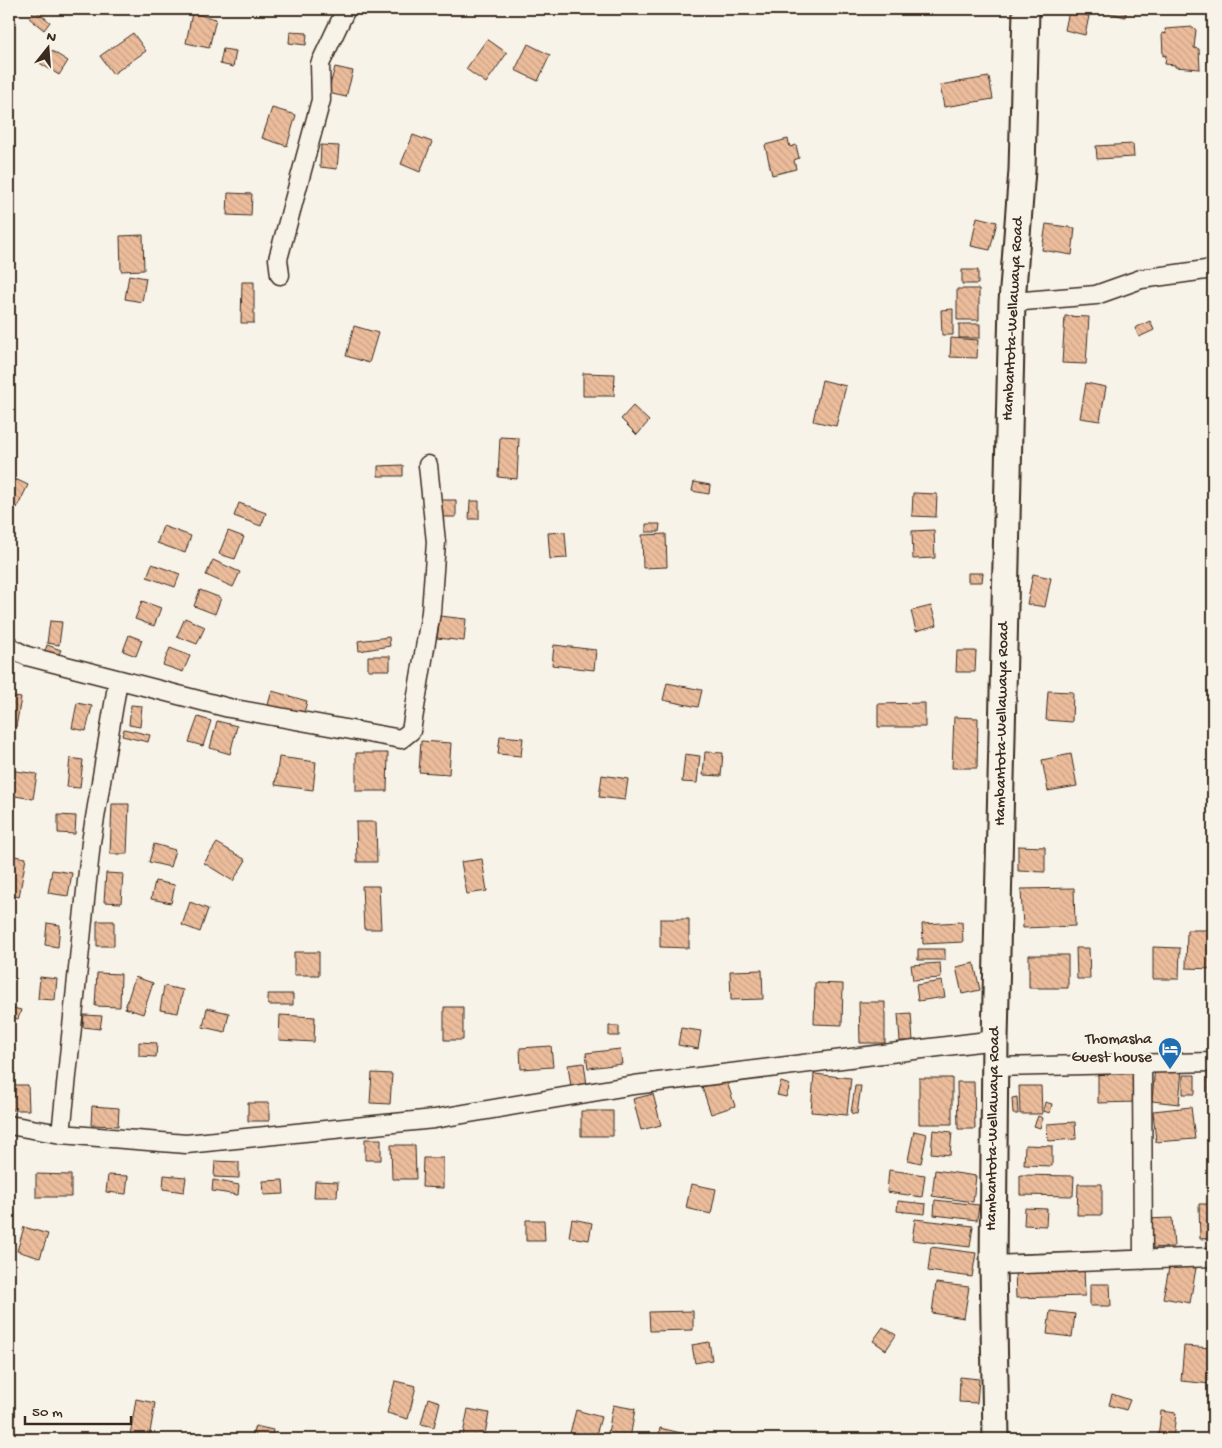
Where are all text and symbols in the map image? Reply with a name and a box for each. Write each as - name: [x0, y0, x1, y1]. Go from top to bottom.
- north arrow: [22, 22, 72, 72]
- text: N: [44, 28, 58, 47]
- street label: Hambantota-Wellawaya Road: [999, 215, 1029, 421]
- street label: Hambantota-Wellawaya Road: [992, 620, 1014, 826]
- street label: Hambantota-Wellawaya Road: [983, 1025, 1005, 1231]
- place label: Thomasha Guest house: [1071, 1031, 1153, 1068]
- hotel icon: Thomasha Guest house: [1157, 1036, 1183, 1070]
- scale bar: [25, 1393, 131, 1425]
- text: 50 m: [32, 1404, 63, 1422]

